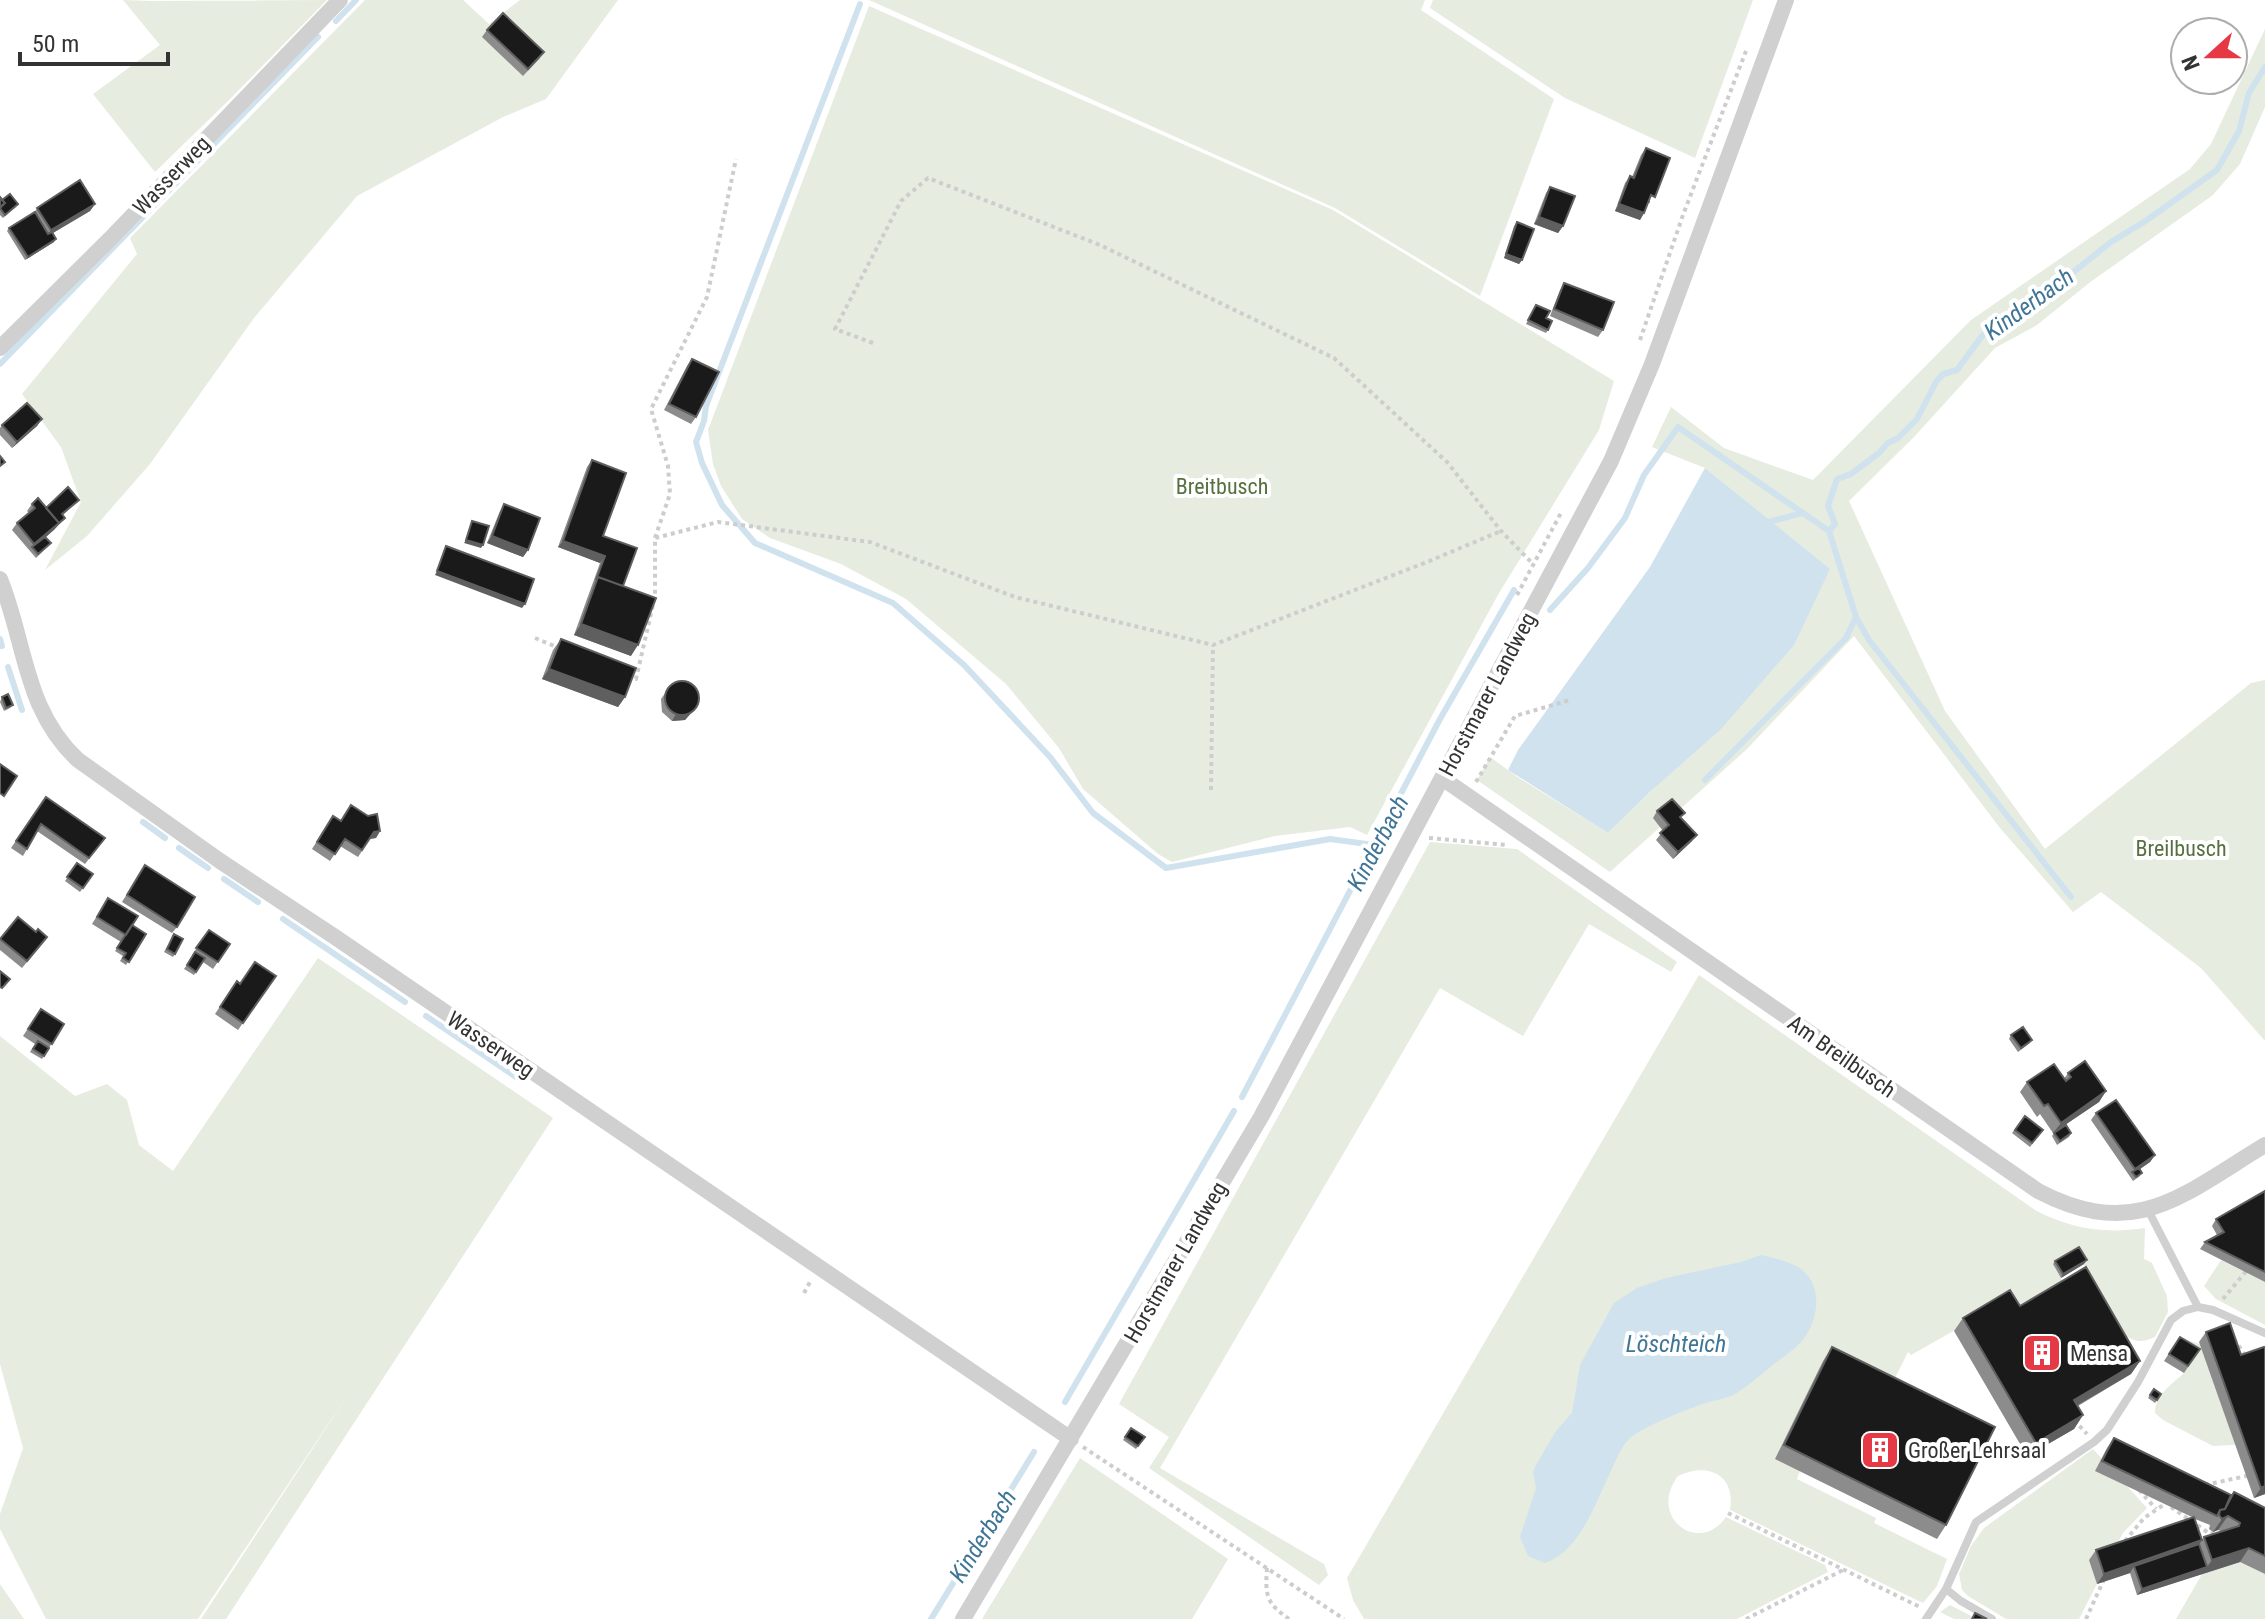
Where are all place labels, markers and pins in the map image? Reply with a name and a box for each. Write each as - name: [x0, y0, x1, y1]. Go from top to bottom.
- building icon: Mensa: [2021, 1332, 2063, 1374]
- place label: Mensa: [2070, 1341, 2128, 1366]
- building icon: Großer Lehrsaal: [1859, 1429, 1901, 1471]
- place label: Großer Lehrsaal: [1908, 1438, 2046, 1463]

